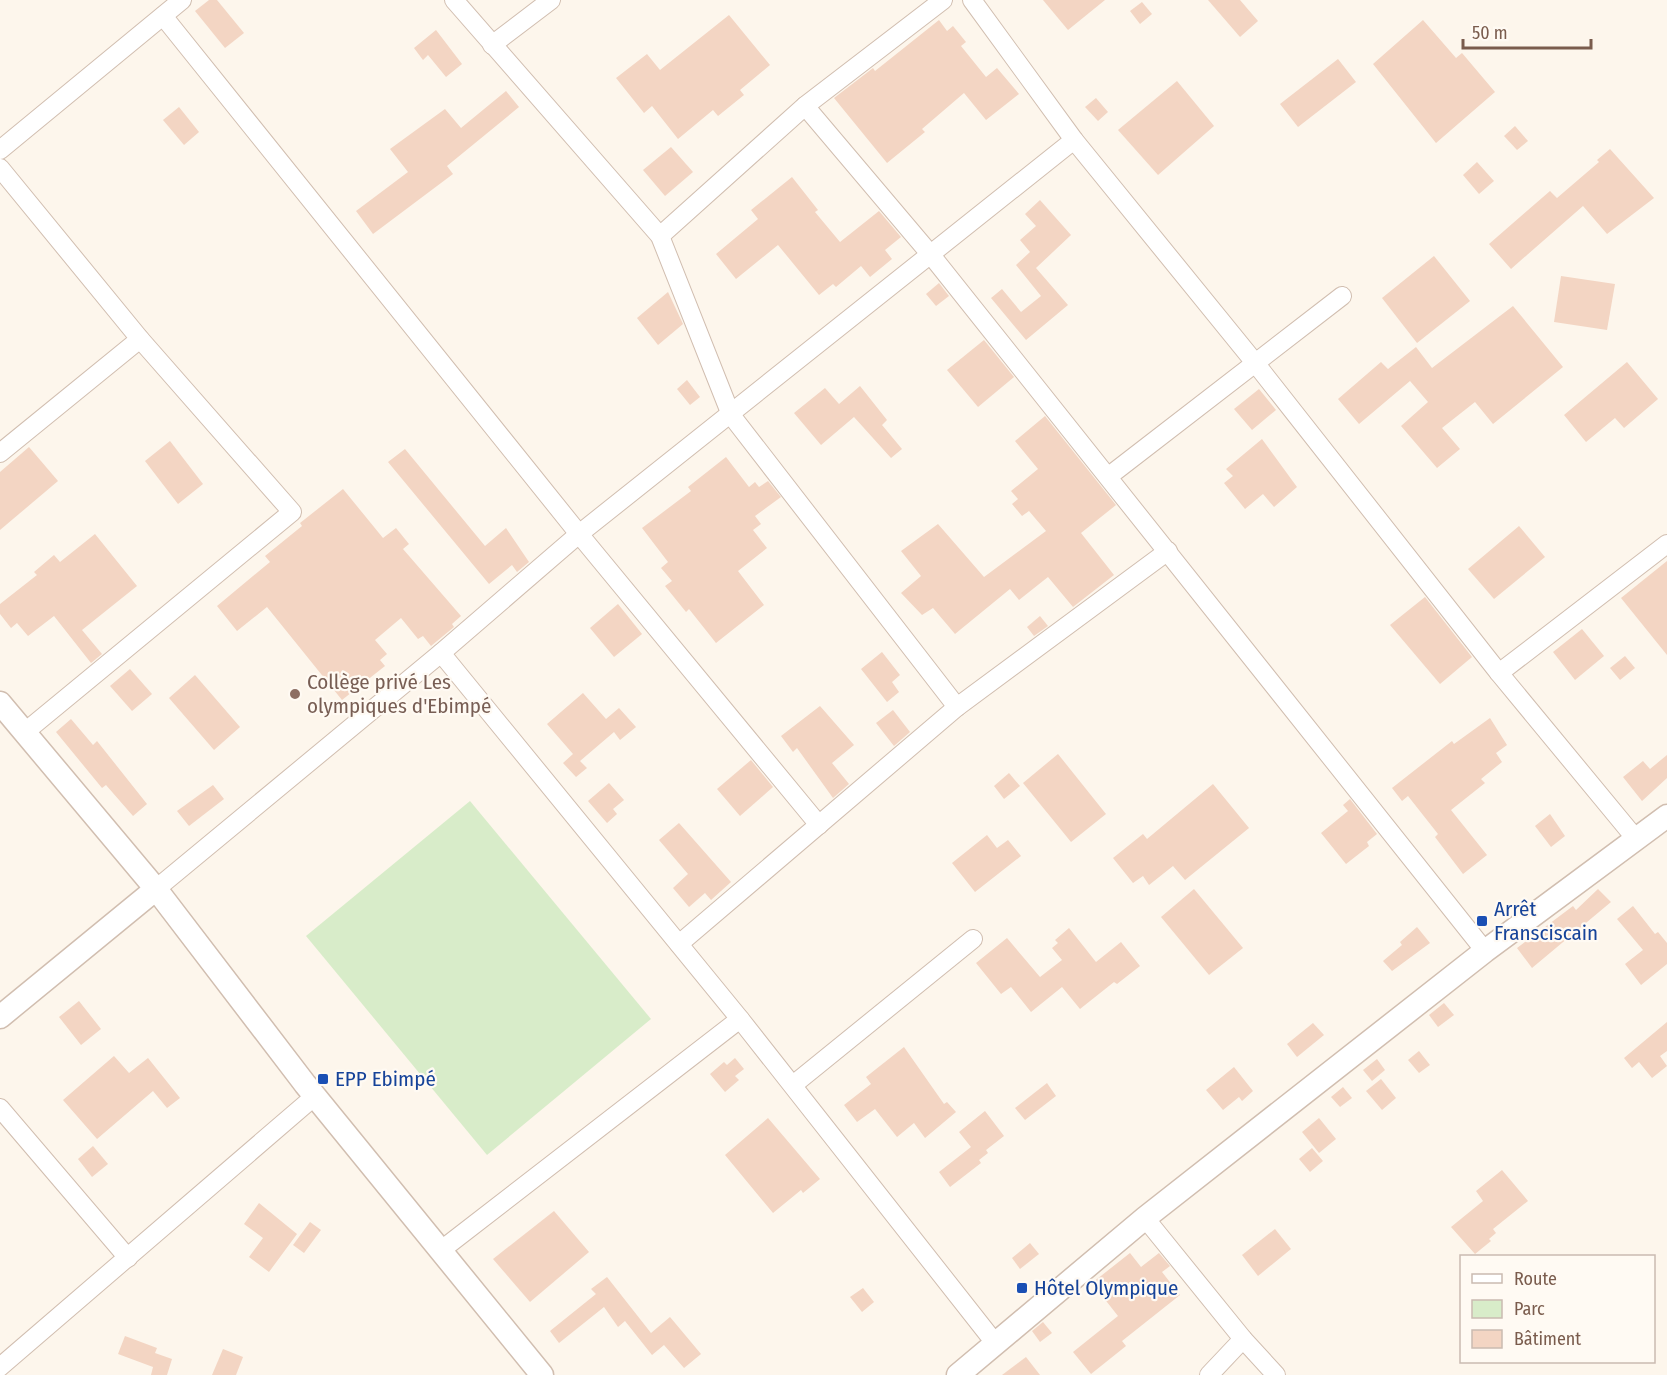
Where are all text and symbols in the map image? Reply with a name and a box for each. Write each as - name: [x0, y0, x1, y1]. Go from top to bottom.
- scale bar: [1463, 12, 1590, 50]
- text: 50 m: [1472, 22, 1508, 44]
- place label: Collège privé Les olympiques d'Ebimpé: [307, 669, 491, 719]
- marker: Collège privé Les olympiques d'Ebimpé: [288, 687, 302, 701]
- place label: Arrêt Fransciscain: [1494, 896, 1598, 946]
- marker: Arrêt Fransciscain: [1475, 914, 1489, 928]
- place label: EPP Ebimpé: [335, 1066, 436, 1092]
- marker: EPP Ebimpé: [316, 1072, 330, 1086]
- legend: [1460, 1255, 1655, 1363]
- text: Route: [1514, 1268, 1557, 1290]
- place label: Hôtel Olympique: [1034, 1275, 1178, 1301]
- marker: Hôtel Olympique: [1015, 1281, 1029, 1295]
- text: Parc: [1514, 1298, 1545, 1320]
- text: Bâtiment: [1514, 1328, 1581, 1350]

